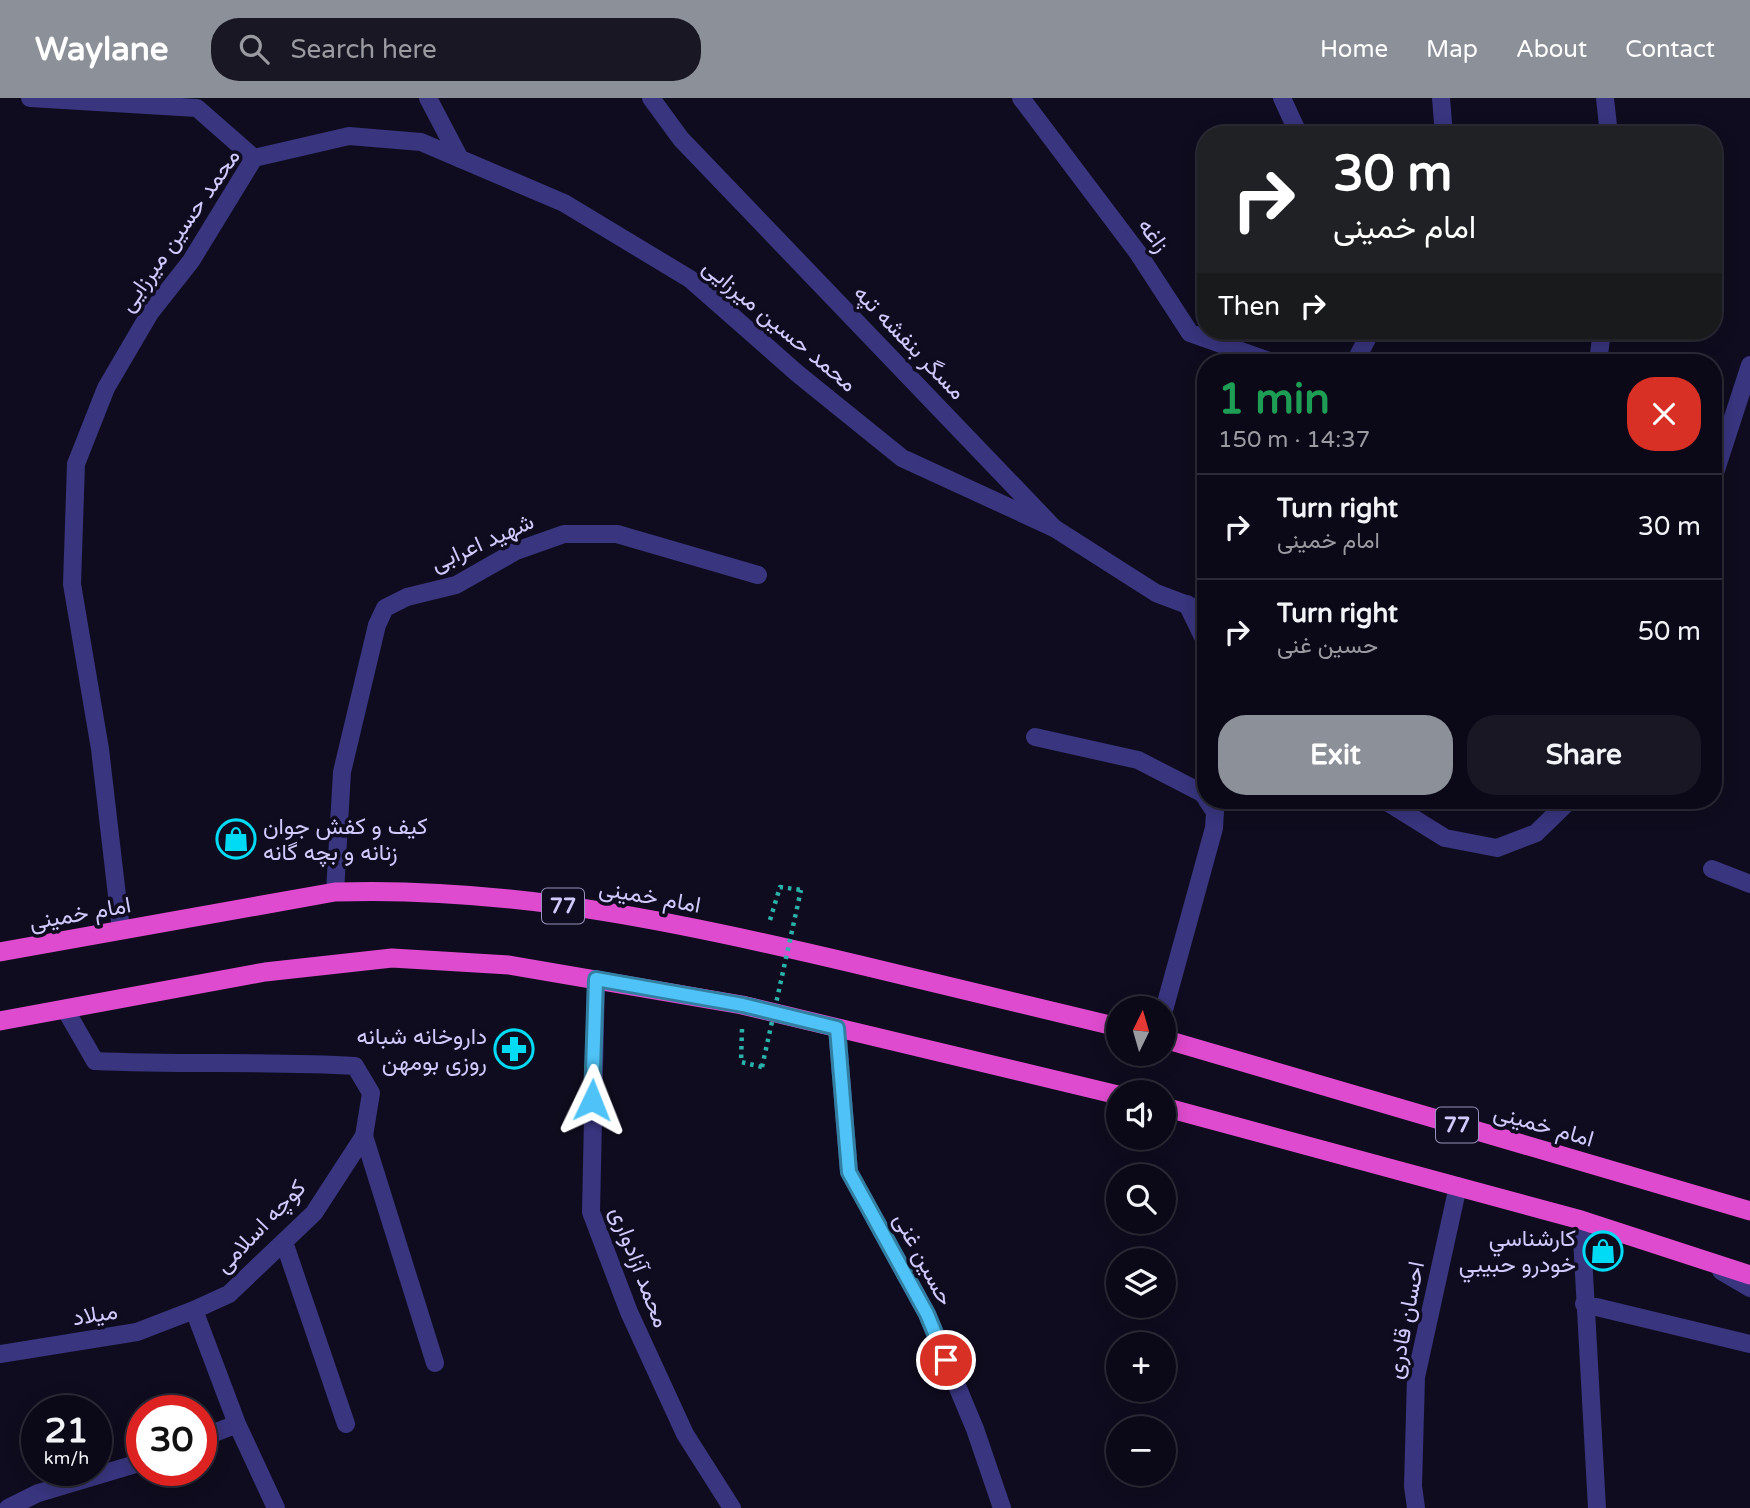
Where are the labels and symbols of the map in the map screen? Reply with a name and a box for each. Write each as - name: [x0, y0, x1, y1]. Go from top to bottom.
- street label: محمد حسین میرزایی: [113, 144, 247, 318]
- street label: زاغه: [1132, 213, 1175, 258]
- street label: محمد حسین میرزایی: [697, 253, 862, 398]
- street label: مسگر بنفشه تپه: [847, 279, 971, 407]
- street label: شهید اعرابی: [426, 508, 538, 578]
- place label: کیف و کفش جوان زنانه و بچه گانه: [263, 813, 428, 868]
- shop icon: کیف و کفش جوان زنانه و بچه گانه: [215, 818, 257, 860]
- street label: امام خمینی: [597, 874, 703, 920]
- road number: 77: [542, 888, 584, 924]
- street label: امام خمینی: [27, 891, 133, 937]
- north arrow: [1106, 996, 1176, 1066]
- place label: داروخانه شبانه روزی بومهن: [356, 1023, 487, 1077]
- pharmacy icon: داروخانه شبانه روزی بومهن: [493, 1028, 535, 1070]
- position arrow: [555, 1063, 629, 1137]
- street label: امام خمینی: [1490, 1098, 1597, 1154]
- road number: 77: [1436, 1108, 1478, 1142]
- street label: کوچه اسلامی: [209, 1174, 313, 1280]
- street label: محمد آزادواری: [603, 1203, 675, 1332]
- street label: حسین غنی: [887, 1208, 959, 1311]
- place label: كارشناسي خودرو حبيبي: [1459, 1225, 1576, 1283]
- shop icon: كارشناسي خودرو حبيبي: [1582, 1230, 1624, 1272]
- street label: احسان قادری: [1381, 1259, 1431, 1381]
- street label: میلاد: [71, 1298, 120, 1332]
- pin: [916, 1330, 976, 1390]
- speed limit sign: 30: [126, 1395, 217, 1486]

